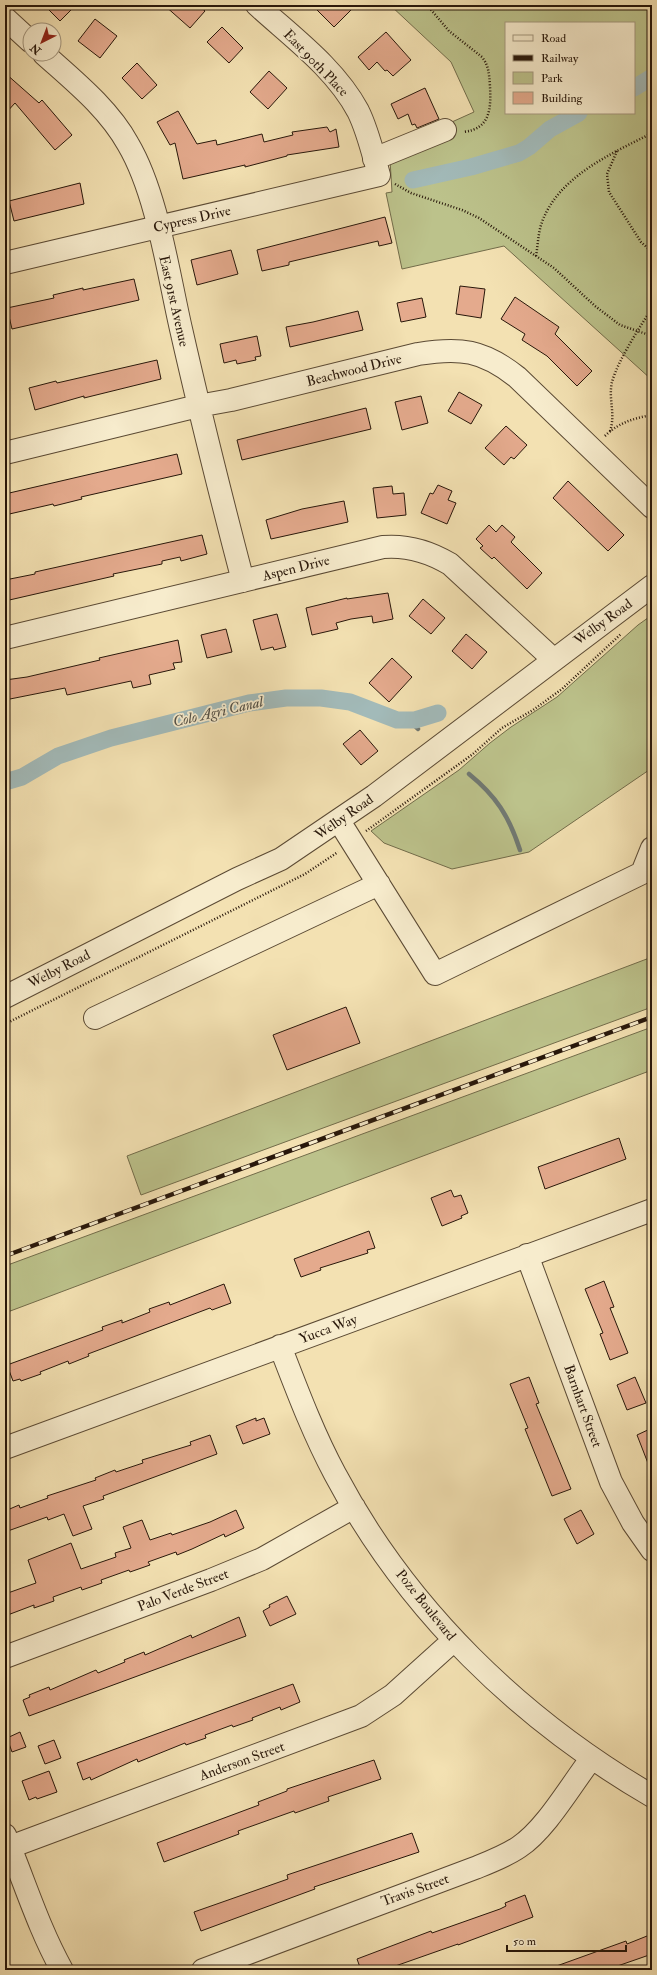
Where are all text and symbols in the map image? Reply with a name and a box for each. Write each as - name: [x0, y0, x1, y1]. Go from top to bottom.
- north arrow: [22, 22, 62, 62]
- legend: [505, 22, 635, 114]
- street label: East 90th Place: [280, 26, 352, 100]
- text: Road: [541, 31, 566, 46]
- text: N: [27, 40, 44, 58]
- text: Railway: [541, 51, 579, 66]
- text: Park: [541, 71, 563, 86]
- text: Building: [541, 91, 584, 106]
- street label: Cypress Drive: [152, 202, 233, 237]
- street label: East 91st Avenue: [155, 254, 193, 348]
- street label: Beachwood Drive: [305, 350, 404, 390]
- street label: Aspen Drive: [260, 551, 332, 586]
- street label: Welby Road: [570, 595, 636, 650]
- water label: Colo Agri Canal: [171, 692, 266, 732]
- street label: Welby Road: [311, 791, 377, 845]
- street label: Welby Road: [24, 946, 93, 993]
- street label: Yucca Way: [297, 1310, 360, 1348]
- street label: Barnhart Street: [560, 1362, 606, 1450]
- street label: Palo Verde Street: [135, 1565, 231, 1615]
- street label: Poze Boulevard: [392, 1566, 460, 1644]
- street label: Anderson Street: [196, 1738, 287, 1785]
- street label: Travis Street: [379, 1870, 452, 1910]
- scale bar: [507, 1927, 626, 1953]
- text: 50 m: [513, 1934, 537, 1949]

